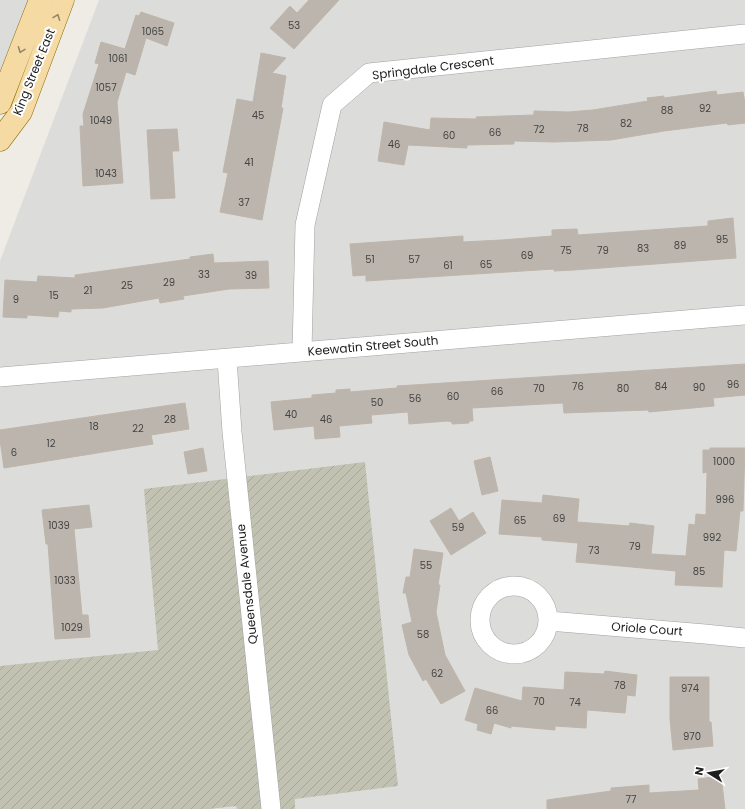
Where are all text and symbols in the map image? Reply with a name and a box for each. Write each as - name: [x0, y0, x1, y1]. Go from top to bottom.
- one-way arrow: [52, 13, 60, 20]
- house number: 53: [288, 18, 300, 33]
- house number: 1065: [142, 24, 164, 39]
- street label: King Street East: [8, 26, 59, 118]
- one-way arrow: [17, 46, 25, 53]
- house number: 1061: [108, 51, 128, 66]
- street label: Springdale Crescent: [371, 52, 495, 83]
- house number: 1057: [95, 80, 117, 95]
- house number: 92: [699, 101, 711, 116]
- house number: 88: [661, 103, 673, 118]
- house number: 45: [252, 108, 264, 123]
- house number: 1049: [90, 113, 112, 128]
- house number: 82: [620, 116, 632, 131]
- house number: 78: [577, 121, 589, 136]
- house number: 72: [533, 122, 545, 137]
- house number: 66: [489, 125, 501, 140]
- house number: 60: [443, 128, 455, 143]
- house number: 46: [388, 137, 400, 152]
- house number: 41: [244, 155, 254, 170]
- house number: 1043: [95, 166, 117, 181]
- house number: 37: [238, 195, 250, 210]
- house number: 95: [716, 232, 728, 247]
- house number: 89: [674, 238, 686, 253]
- house number: 83: [637, 241, 649, 256]
- house number: 75: [560, 243, 572, 258]
- house number: 79: [597, 243, 609, 258]
- house number: 69: [521, 248, 533, 263]
- house number: 51: [365, 252, 375, 267]
- house number: 57: [408, 252, 420, 267]
- house number: 65: [480, 257, 492, 272]
- house number: 61: [443, 258, 453, 273]
- house number: 33: [198, 267, 210, 282]
- house number: 39: [245, 268, 257, 283]
- house number: 29: [163, 275, 175, 290]
- house number: 25: [121, 278, 133, 293]
- house number: 21: [84, 283, 92, 298]
- house number: 15: [49, 288, 59, 303]
- house number: 9: [13, 292, 19, 307]
- street label: Keewatin Street South: [307, 331, 439, 360]
- house number: 96: [727, 377, 739, 392]
- house number: 76: [572, 379, 584, 394]
- house number: 84: [655, 379, 667, 394]
- house number: 90: [693, 380, 705, 395]
- house number: 70: [533, 381, 545, 396]
- house number: 80: [617, 381, 629, 396]
- house number: 66: [491, 384, 503, 399]
- house number: 60: [447, 389, 459, 404]
- house number: 56: [409, 391, 421, 406]
- house number: 50: [371, 395, 383, 410]
- house number: 40: [285, 407, 297, 422]
- house number: 28: [164, 412, 176, 427]
- house number: 46: [320, 412, 332, 427]
- house number: 18: [89, 419, 99, 434]
- house number: 22: [132, 421, 144, 436]
- house number: 12: [47, 436, 56, 451]
- house number: 6: [11, 445, 17, 460]
- house number: 1000: [713, 454, 735, 469]
- house number: 996: [716, 492, 734, 507]
- house number: 69: [553, 511, 565, 526]
- house number: 65: [514, 513, 526, 528]
- house number: 1039: [48, 518, 70, 533]
- house number: 59: [452, 520, 464, 535]
- street label: Queensdale Avenue: [232, 523, 261, 645]
- house number: 992: [703, 530, 721, 545]
- house number: 79: [629, 539, 641, 554]
- house number: 73: [588, 543, 600, 558]
- house number: 55: [420, 558, 432, 573]
- house number: 85: [693, 564, 705, 579]
- house number: 1033: [54, 573, 76, 588]
- street label: Oriole Court: [611, 618, 683, 639]
- house number: 1029: [61, 620, 83, 635]
- house number: 58: [417, 627, 429, 642]
- house number: 62: [431, 666, 443, 681]
- house number: 78: [614, 678, 626, 693]
- house number: 974: [681, 681, 699, 696]
- house number: 70: [533, 694, 545, 709]
- house number: 74: [569, 695, 581, 710]
- house number: 66: [486, 703, 498, 718]
- house number: 970: [683, 729, 701, 744]
- north arrow: [689, 753, 729, 793]
- text: N: [691, 766, 708, 777]
- house number: 77: [626, 792, 637, 807]

